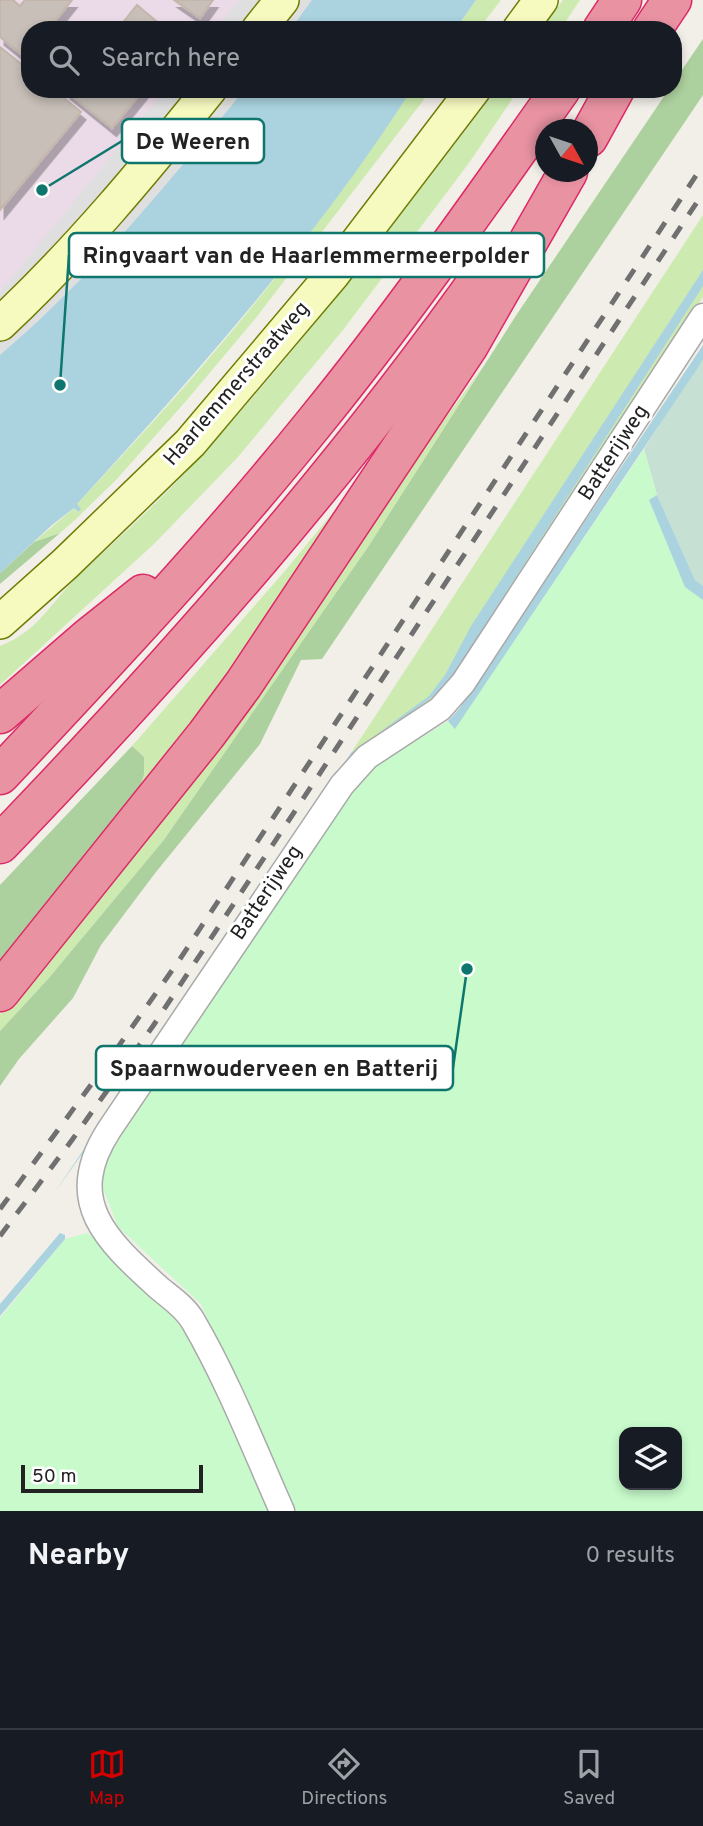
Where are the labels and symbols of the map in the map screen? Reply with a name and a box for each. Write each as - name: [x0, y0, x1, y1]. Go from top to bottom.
- callout: De Weeren: [122, 119, 264, 163]
- north arrow: [535, 119, 598, 182]
- text: De Weeren: [136, 129, 250, 158]
- callout: Ringvaart van de Haarlemmermeerpolder: [69, 233, 544, 277]
- text: Ringvaart van de Haarlemmermeerpolder: [82, 243, 530, 272]
- street label: Haarlemmerstraatweg: [158, 296, 316, 472]
- street label: Batterijweg: [573, 400, 655, 506]
- street label: Batterijweg: [225, 840, 309, 946]
- callout: Spaarnwouderveen en Batterij: [96, 1046, 453, 1090]
- text: Spaarnwouderveen en Batterij: [110, 1056, 438, 1085]
- scale bar: [21, 1462, 203, 1494]

